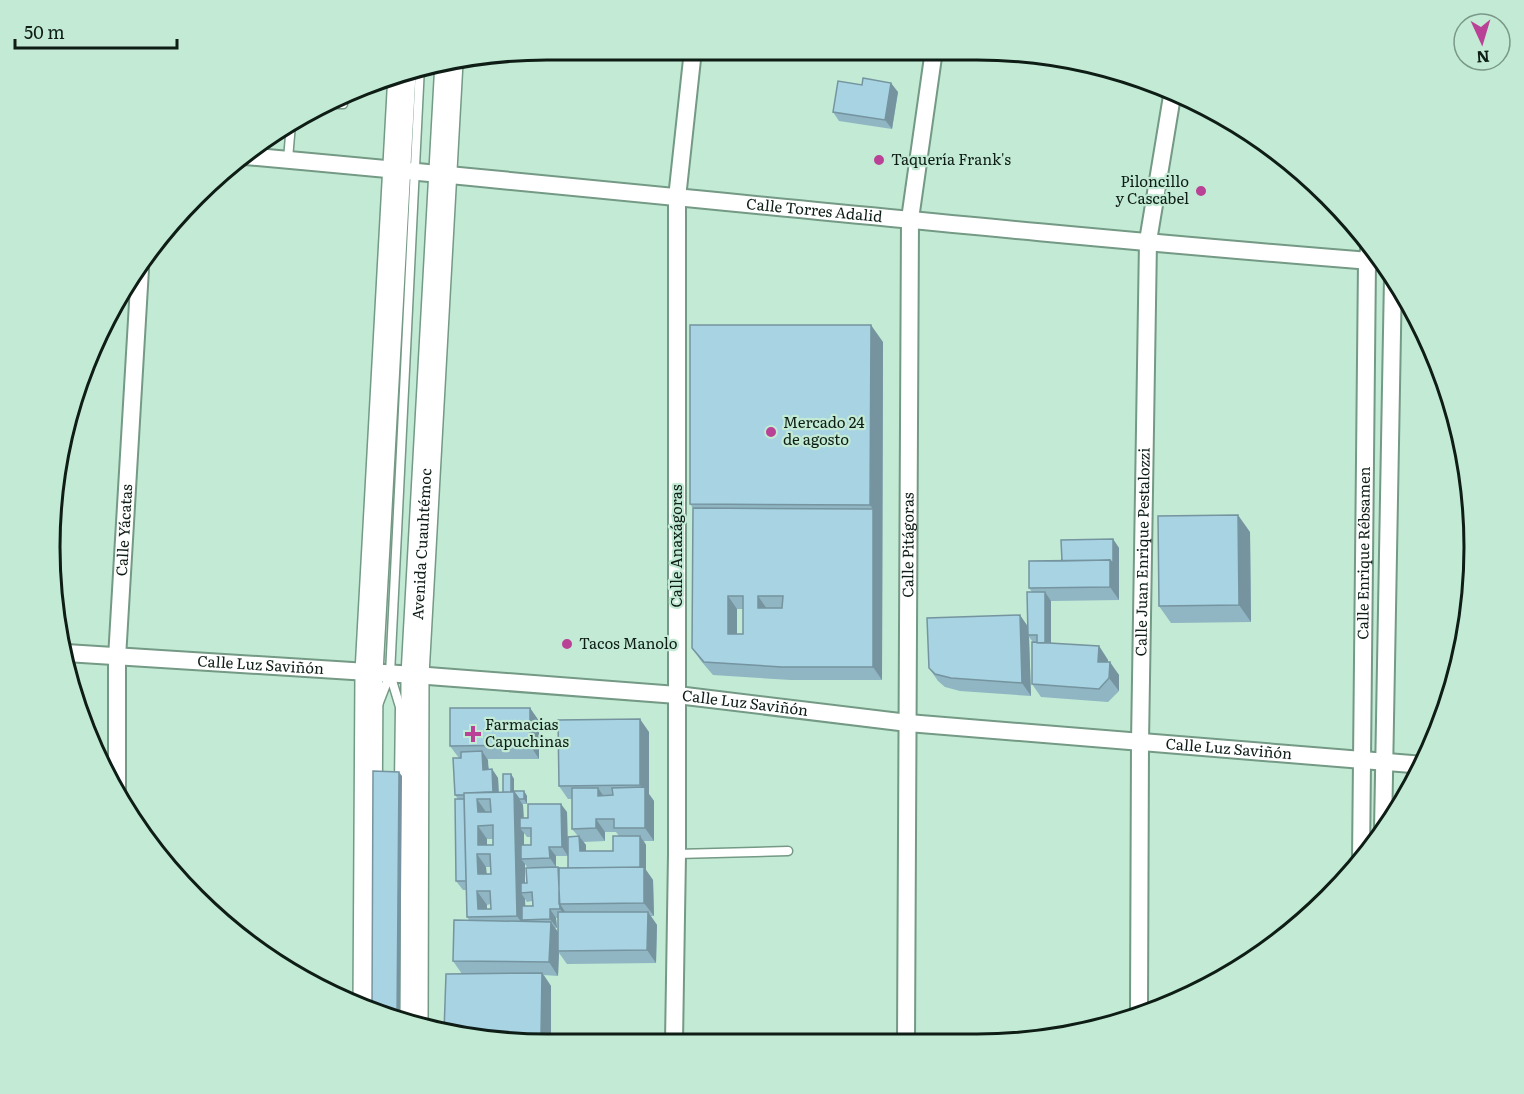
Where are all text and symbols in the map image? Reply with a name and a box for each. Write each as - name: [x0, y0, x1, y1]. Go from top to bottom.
- scale bar: [15, 12, 177, 50]
- north arrow: [1452, 12, 1512, 72]
- text: 50 m: [24, 18, 65, 45]
- text: N: [1476, 46, 1491, 70]
- place label: Taquería Frank's: [891, 147, 1011, 170]
- marker: Taquería Frank's: [872, 153, 886, 167]
- place label: Piloncillo y Cascabel: [1115, 169, 1189, 209]
- marker: Piloncillo y Cascabel: [1194, 184, 1208, 198]
- street label: Calle Torres Adalid: [745, 191, 884, 227]
- place label: Mercado 24 de agosto: [783, 410, 865, 450]
- marker: Mercado 24 de agosto: [764, 425, 778, 439]
- street label: Calle Juan Enrique Pestalozzi: [1128, 448, 1155, 656]
- street label: Calle Enrique Rébsamen: [1350, 466, 1375, 640]
- street label: Avenida Cuauhtémoc: [405, 467, 436, 621]
- street label: Calle Yácatas: [109, 483, 137, 577]
- street label: Calle Anaxágoras: [664, 484, 687, 607]
- street label: Calle Pitágoras: [895, 492, 919, 598]
- place label: Tacos Manolo: [579, 631, 678, 654]
- marker: Tacos Manolo: [560, 637, 574, 651]
- street label: Calle Luz Saviñón: [197, 648, 325, 679]
- street label: Calle Luz Saviñón: [681, 683, 810, 721]
- place label: Farmacias Capuchinas: [485, 712, 569, 752]
- marker: Farmacias Capuchinas: [466, 727, 480, 741]
- street label: Calle Luz Saviñón: [1165, 731, 1293, 764]

